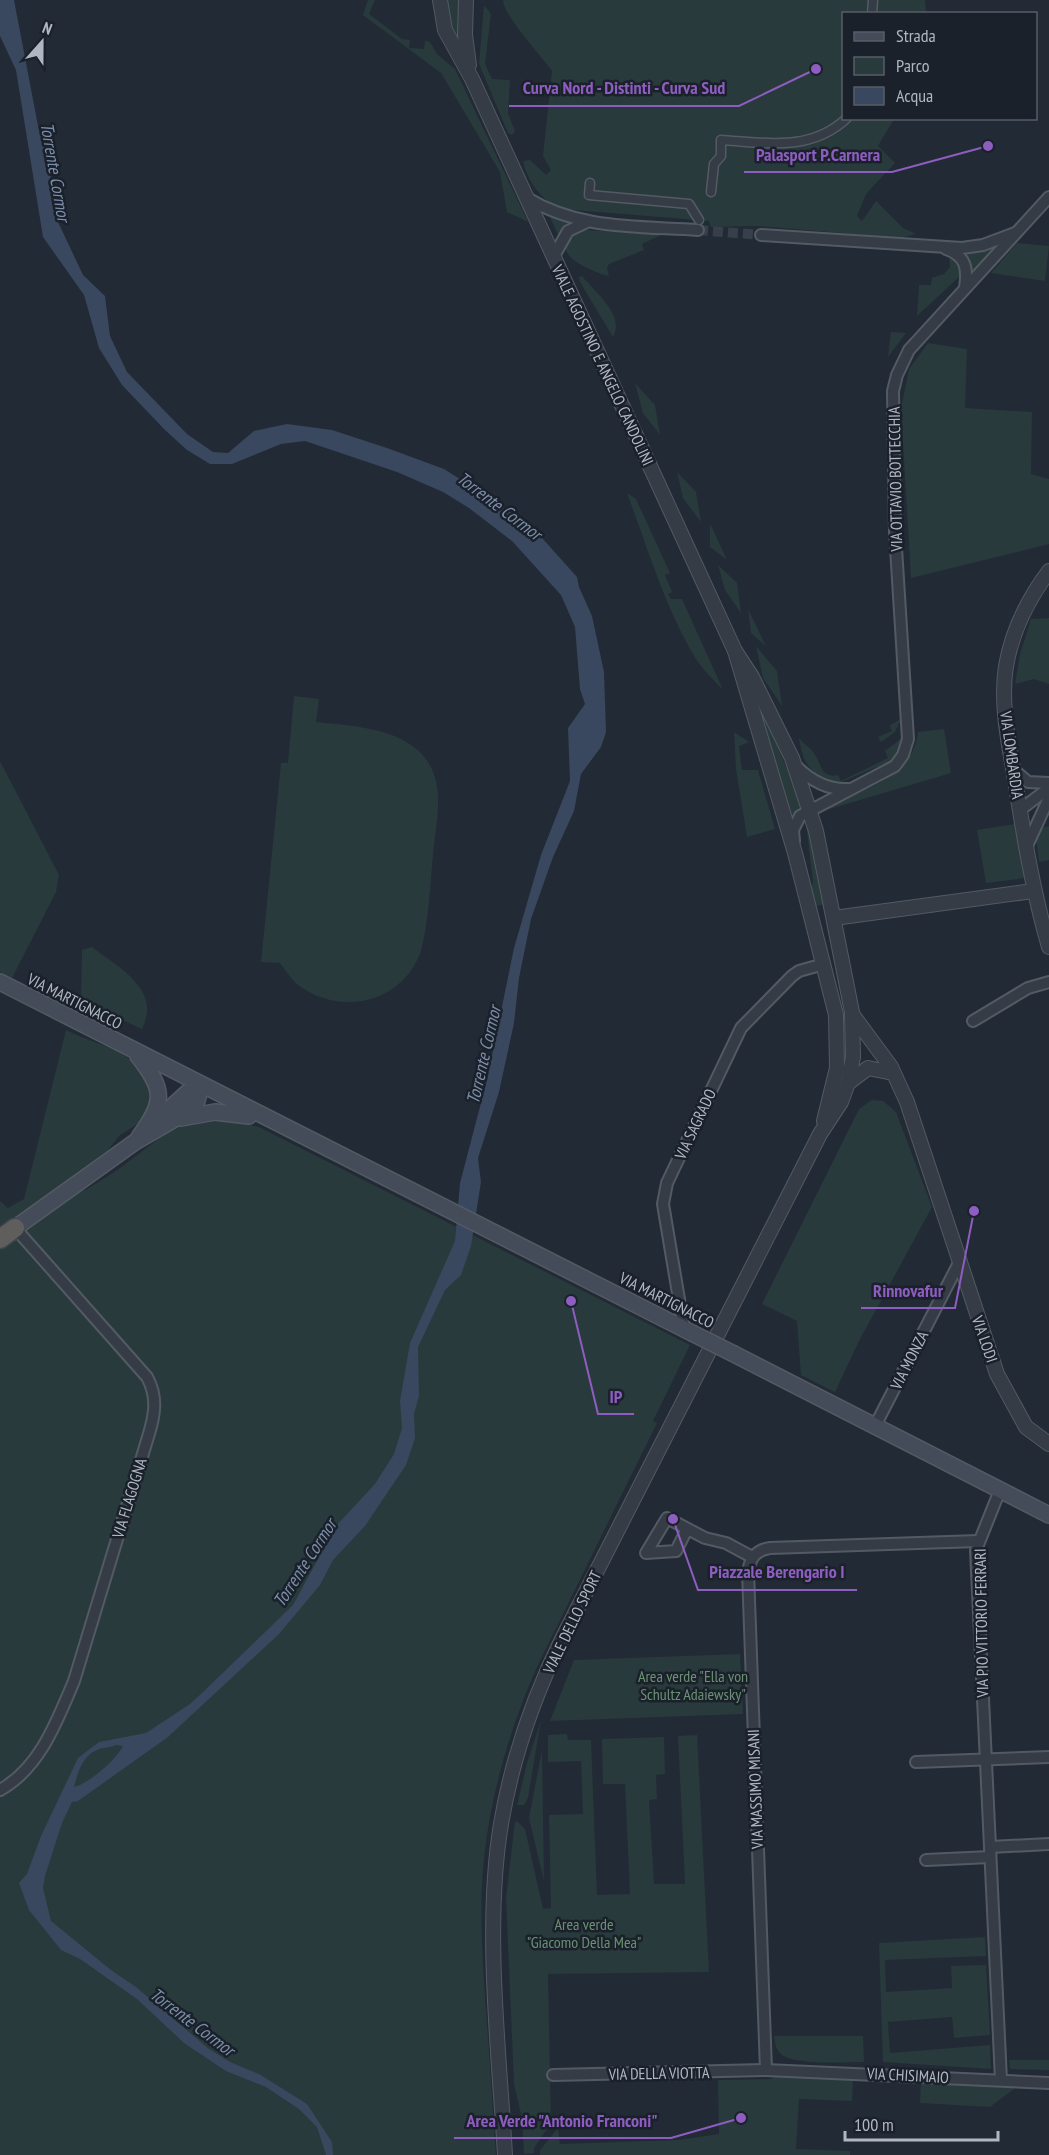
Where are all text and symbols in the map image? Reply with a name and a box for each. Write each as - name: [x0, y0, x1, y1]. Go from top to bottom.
- north arrow: [12, 12, 72, 72]
- legend: [842, 12, 1037, 120]
- text: N: [40, 17, 55, 39]
- text: Strada: [896, 24, 936, 47]
- text: Parco: [896, 54, 930, 77]
- callout: Curva Nord - Distinti - Curva Sud: [509, 70, 739, 106]
- text: Curva Nord - Distinti - Curva Sud: [523, 76, 725, 99]
- text: Acqua: [896, 84, 933, 107]
- water label: Torrente Cormor: [35, 121, 76, 226]
- callout: Palasport P.Carnera: [744, 136, 892, 172]
- text: Palasport P.Carnera: [756, 143, 880, 166]
- street label: VIALE AGOSTINO E ANGELO CANDOLINI: [547, 261, 658, 469]
- street label: VIA OTTAVIO BOTTECCHIA: [884, 406, 906, 553]
- water label: Torrente Cormor: [452, 466, 549, 547]
- street label: VIA LOMBARDIA: [996, 709, 1028, 801]
- street label: VIA MARTIGNACCO: [23, 968, 126, 1034]
- water label: Torrente Cormor: [461, 1001, 507, 1106]
- street label: VIA SAGRADO: [670, 1085, 720, 1163]
- street label: VIA MARTIGNACCO: [615, 1267, 718, 1333]
- callout: Rinnovafur: [861, 1272, 955, 1308]
- text: Rinnovafur: [873, 1279, 944, 1302]
- street label: VIA LODI: [967, 1312, 1002, 1365]
- street label: VIA MONZA: [885, 1327, 933, 1394]
- callout: IP: [598, 1378, 634, 1414]
- text: IP: [610, 1385, 623, 1408]
- street label: VIA FLAGOGNA: [107, 1455, 151, 1541]
- water label: Torrente Cormor: [268, 1512, 343, 1611]
- street label: VIA PIO VITTORIO FERRARI: [970, 1548, 992, 1699]
- callout: Piazzale Berengario I: [698, 1554, 857, 1590]
- text: Piazzale Berengario I: [709, 1560, 845, 1583]
- street label: VIALE DELLO SPORT: [538, 1567, 606, 1678]
- park label: Area verde "Ella von Schultz Adaiewsky": [638, 1666, 748, 1704]
- street label: VIA MASSIMO MISANI: [743, 1729, 767, 1850]
- park label: Area verde "Giacomo Della Mea": [527, 1914, 641, 1952]
- water label: Torrente Cormor: [145, 1982, 242, 2063]
- street label: VIA DELLA VIOTTA: [607, 2062, 710, 2084]
- street label: VIA CHISIMAIO: [866, 2063, 950, 2087]
- callout: Area Verde "Antonio Franconi": [454, 2102, 671, 2138]
- scale bar: [845, 2104, 998, 2142]
- text: Area Verde "Antonio Franconi": [465, 2109, 658, 2132]
- text: 100 m: [854, 2113, 894, 2136]

